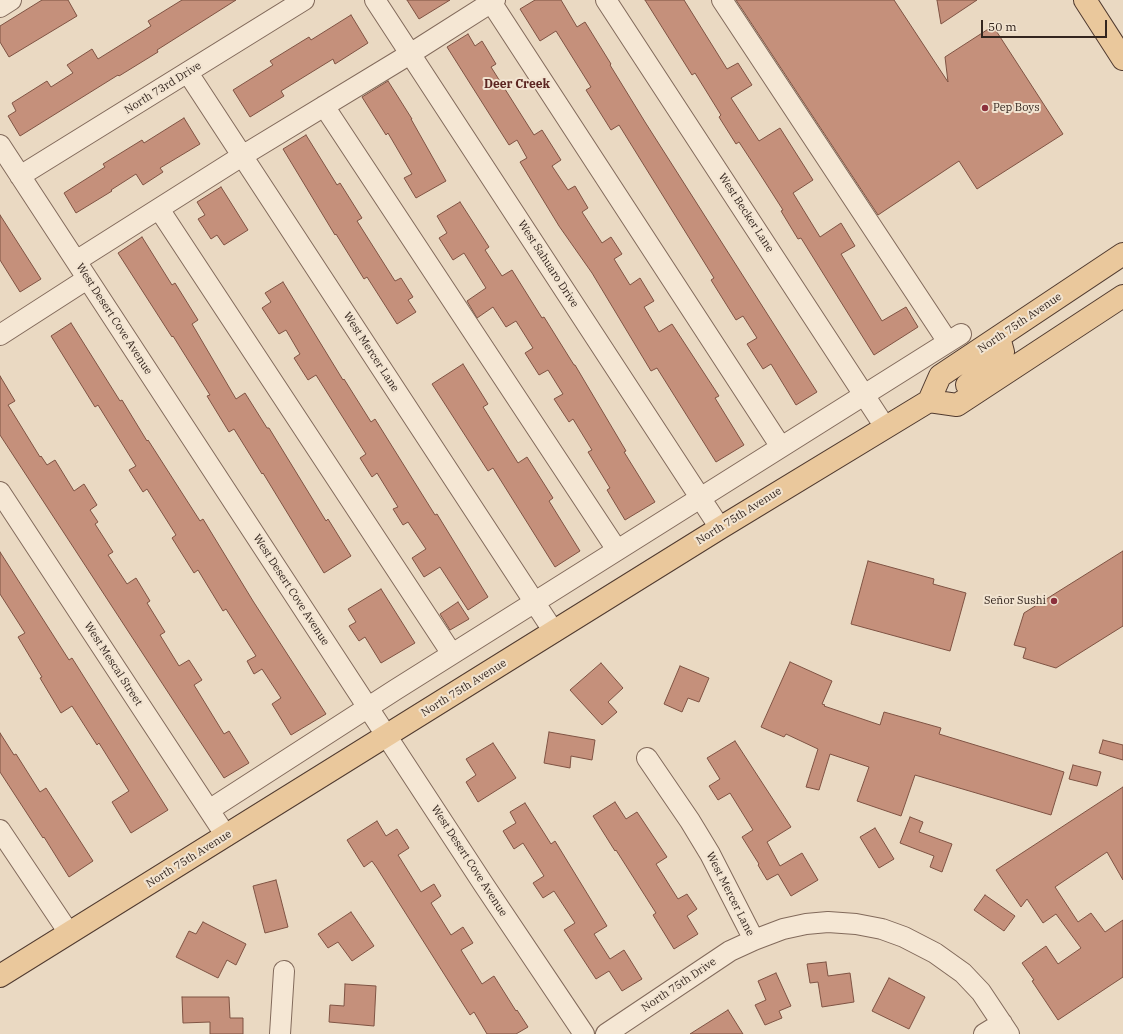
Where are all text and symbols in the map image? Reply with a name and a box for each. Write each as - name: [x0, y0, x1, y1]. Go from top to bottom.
- scale bar: [983, 12, 1109, 38]
- text: 50 m: [988, 19, 1017, 34]
- street label: North 73rd Drive: [122, 59, 204, 117]
- district label: Deer Creek: [484, 78, 550, 92]
- place label: Pep Boys: [993, 101, 1040, 115]
- marker: Pep Boys: [980, 103, 990, 113]
- street label: West Becker Lane: [715, 171, 777, 255]
- street label: West Sahuaro Drive: [515, 218, 581, 310]
- street label: West Desert Cove Avenue: [73, 261, 155, 377]
- street label: North 75th Avenue: [976, 290, 1064, 356]
- street label: West Mercer Lane: [340, 310, 402, 394]
- street label: North 75th Avenue: [694, 484, 784, 548]
- street label: West Desert Cove Avenue: [250, 532, 332, 648]
- place label: Señor Sushi: [984, 594, 1046, 608]
- marker: Señor Sushi: [1049, 596, 1059, 606]
- street label: West Mescal Street: [81, 620, 145, 708]
- street label: North 75th Avenue: [419, 656, 509, 720]
- street label: West Desert Cove Avenue: [428, 803, 510, 919]
- street label: North 75th Avenue: [144, 827, 234, 891]
- street label: West Mercer Lane: [703, 850, 757, 938]
- street label: North 75th Drive: [639, 955, 719, 1015]

